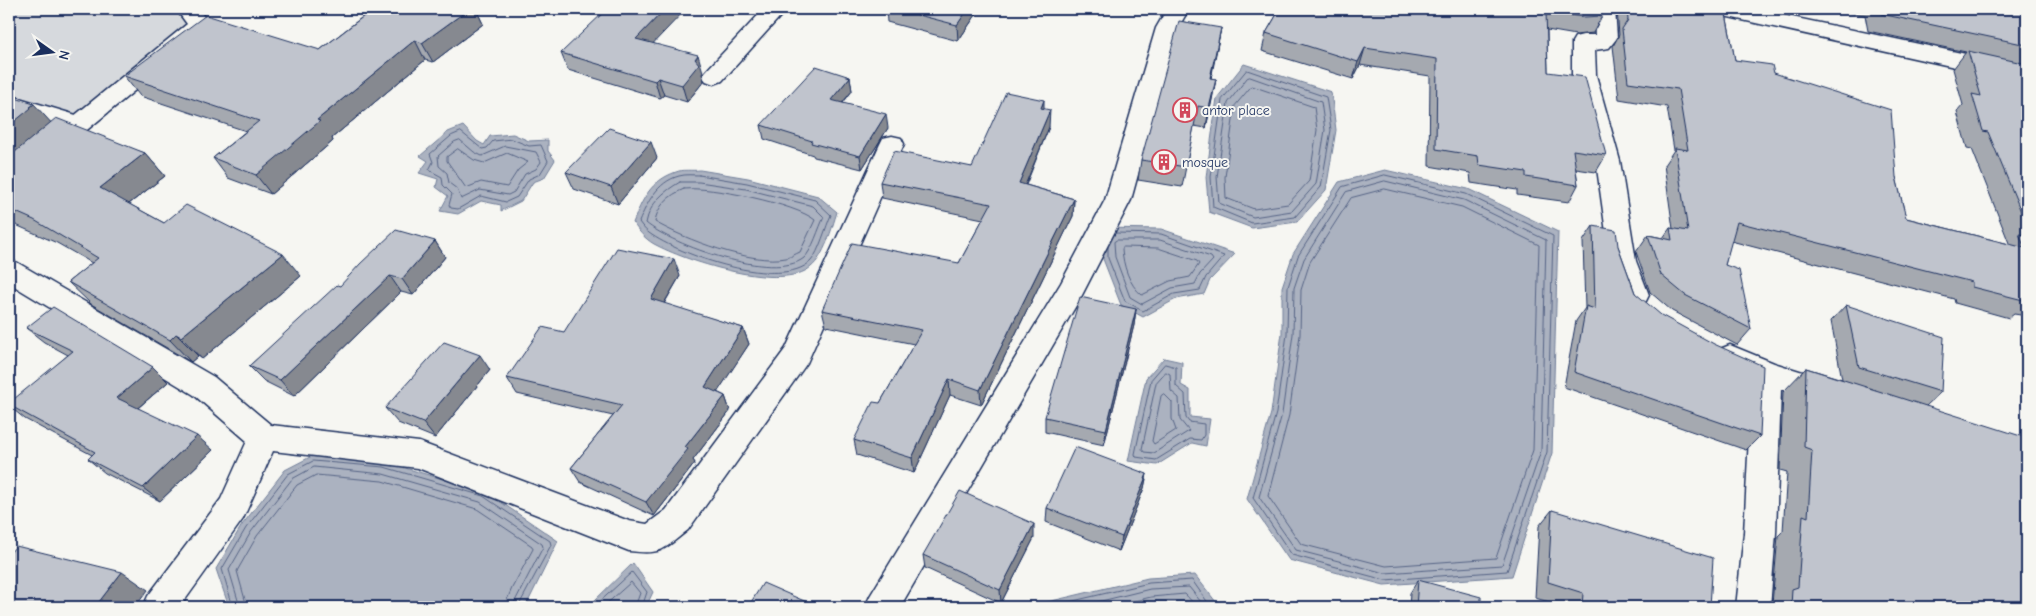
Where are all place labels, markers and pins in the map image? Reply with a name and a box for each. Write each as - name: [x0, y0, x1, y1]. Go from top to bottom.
- building icon: antor place: [1172, 97, 1198, 123]
- place label: antor place: [1202, 102, 1270, 119]
- building icon: mosque: [1151, 149, 1177, 175]
- place label: mosque: [1182, 154, 1228, 171]

